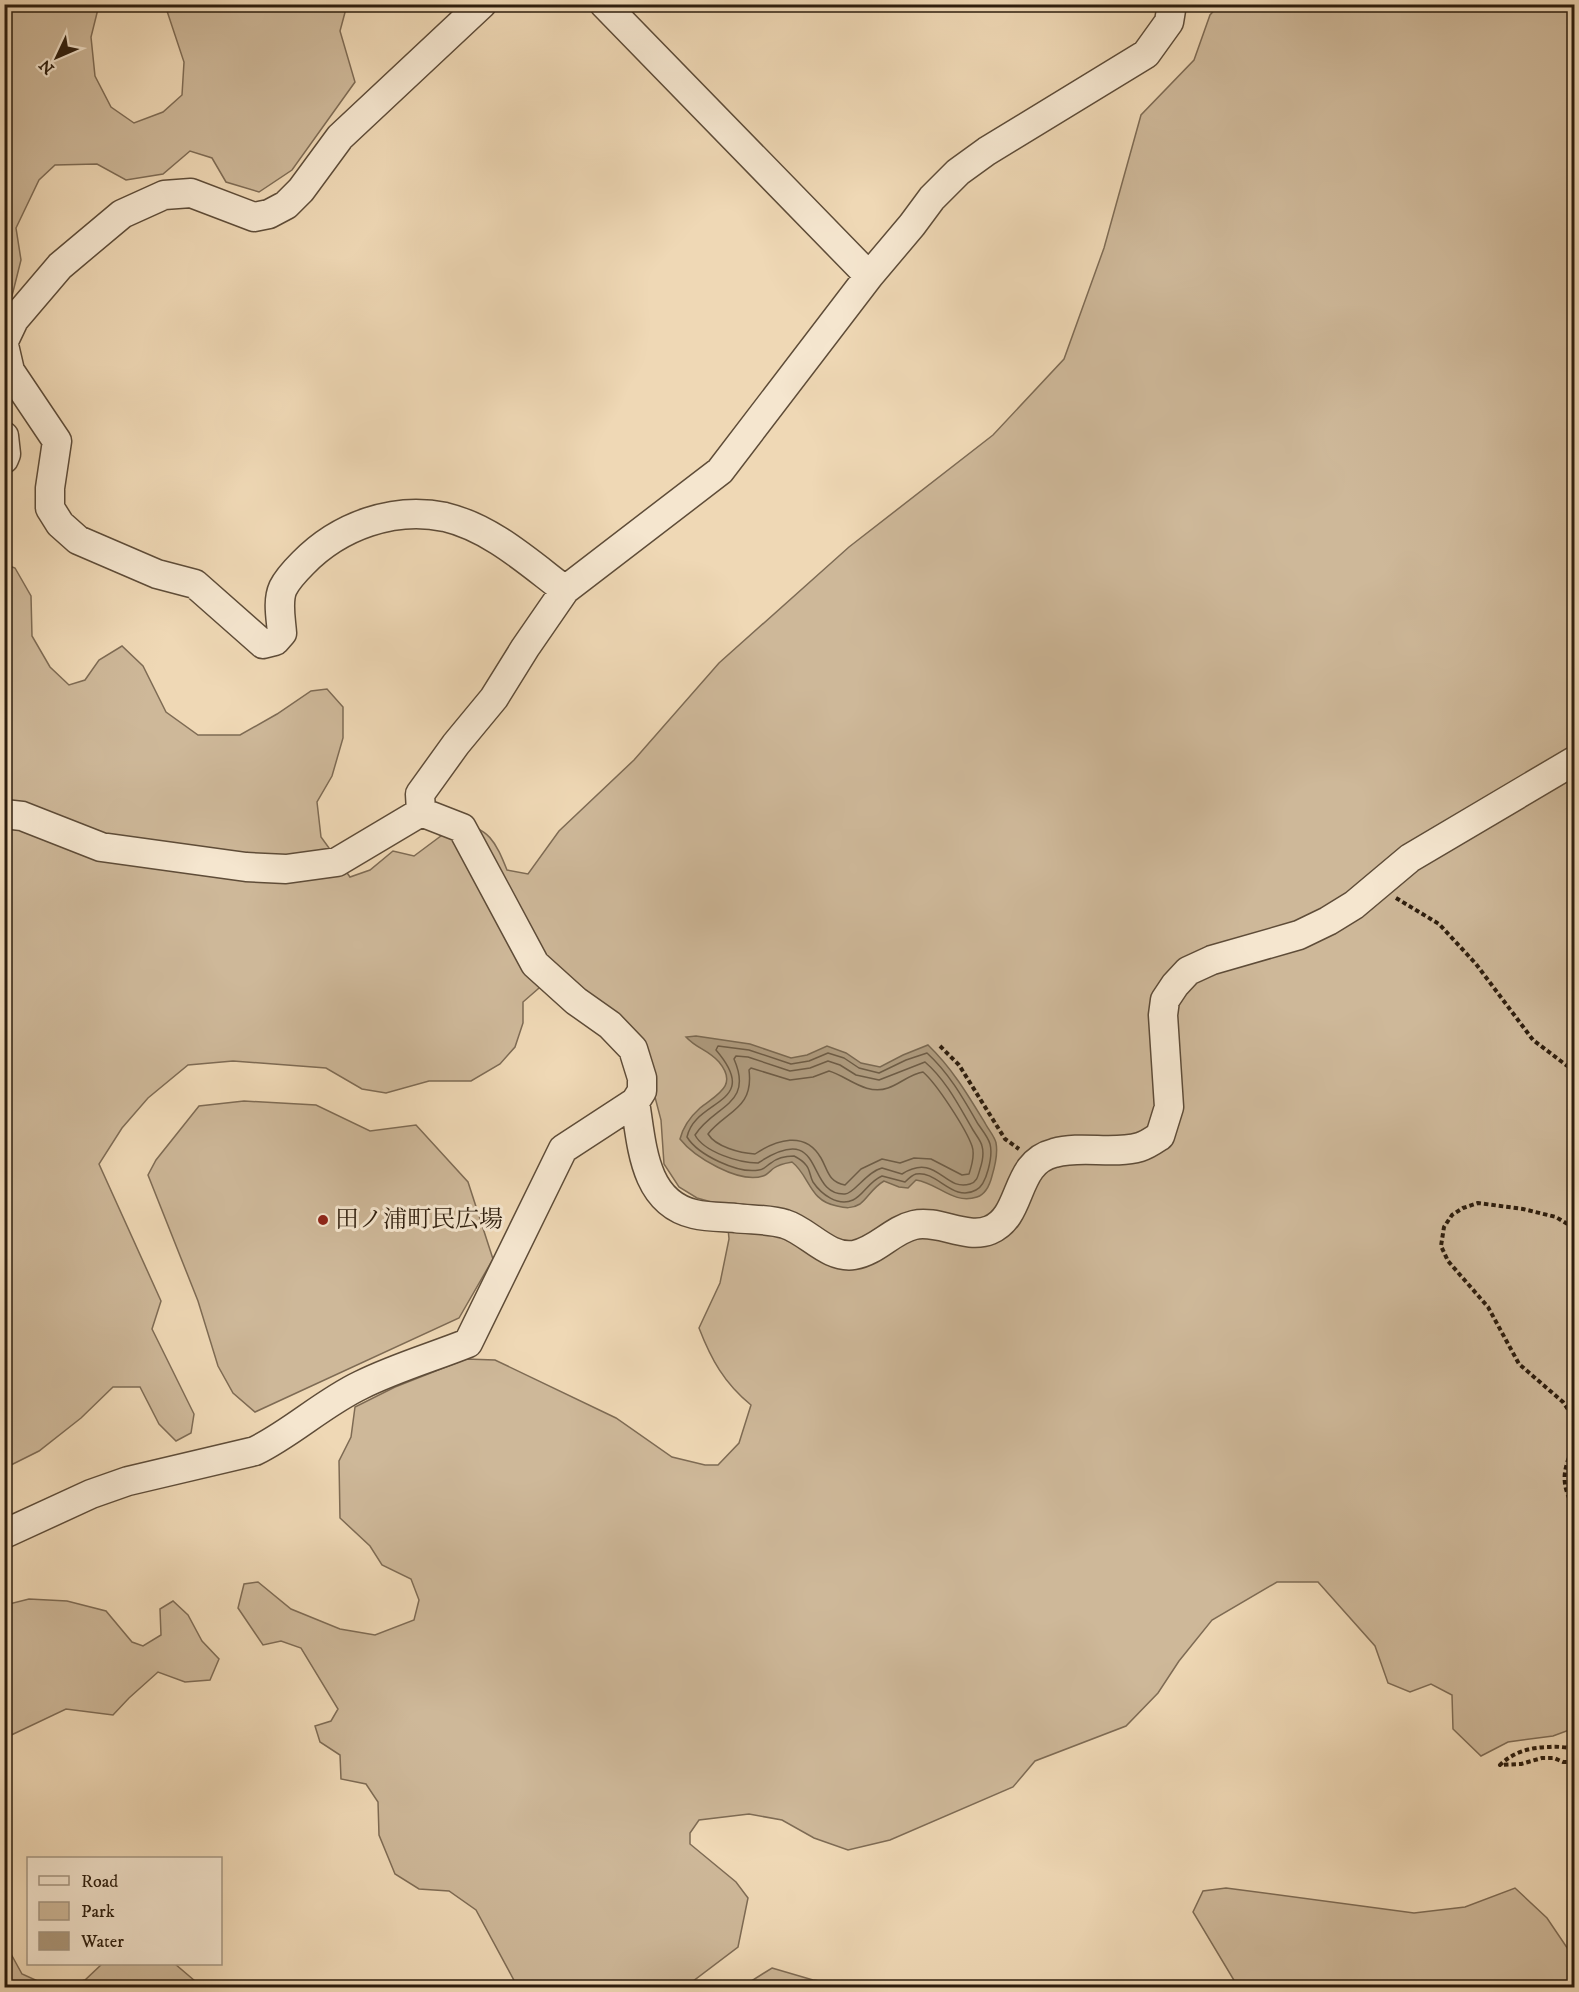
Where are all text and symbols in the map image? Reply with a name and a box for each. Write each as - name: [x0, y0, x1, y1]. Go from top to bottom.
- north arrow: [27, 27, 87, 87]
- text: N: [35, 55, 59, 78]
- place label: 田ノ浦町民広場: [335, 1205, 503, 1235]
- marker: 田ノ浦町民広場: [316, 1213, 330, 1227]
- legend: [27, 1857, 222, 1965]
- text: Road: [81, 1871, 118, 1893]
- text: Park: [81, 1901, 115, 1923]
- text: Water: [80, 1931, 124, 1953]

